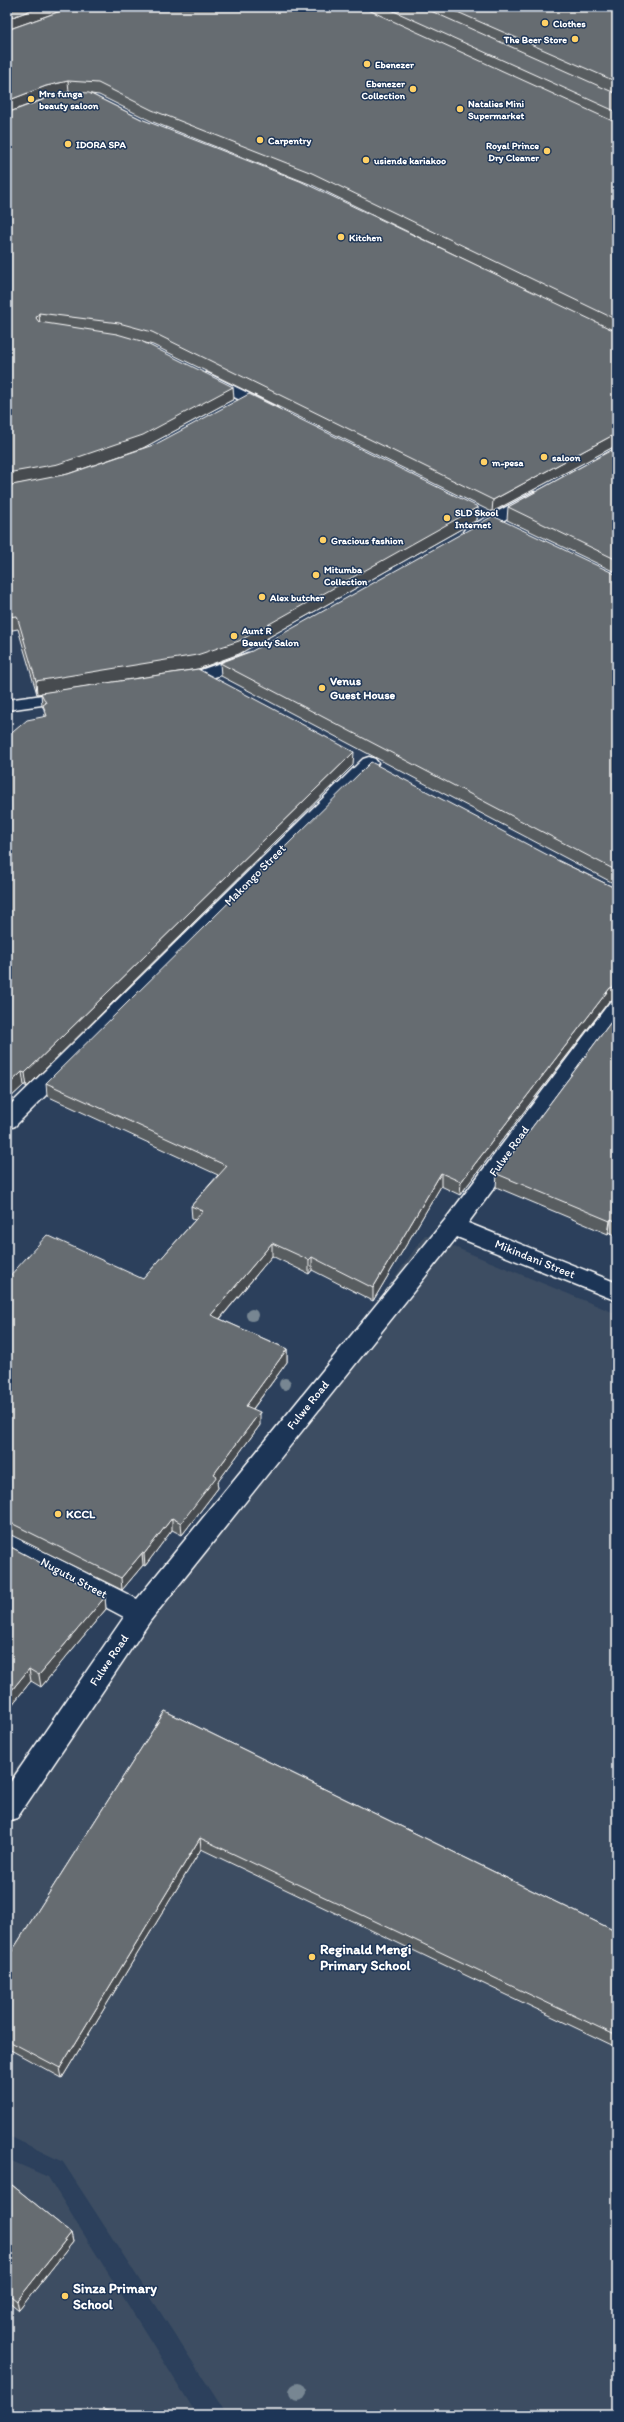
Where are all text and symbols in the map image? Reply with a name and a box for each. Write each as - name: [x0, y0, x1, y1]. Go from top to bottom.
- place label: Clothes: [553, 17, 586, 30]
- marker: Clothes: [540, 18, 550, 28]
- place label: The Beer Store: [503, 33, 567, 46]
- marker: The Beer Store: [570, 34, 580, 44]
- place label: Ebenezer: [375, 58, 415, 71]
- marker: Ebenezer: [362, 59, 372, 69]
- place label: Ebenezer Collection: [362, 77, 406, 102]
- marker: Ebenezer Collection: [408, 84, 418, 94]
- place label: Mrs funga beauty saloon: [39, 87, 99, 112]
- marker: Mrs funga beauty saloon: [26, 94, 36, 104]
- place label: Natalies Mini Supermarket: [468, 97, 525, 122]
- marker: Natalies Mini Supermarket: [455, 104, 465, 114]
- place label: Carpentry: [268, 134, 311, 147]
- marker: Carpentry: [255, 135, 265, 145]
- place label: IDORA SPA: [76, 138, 126, 151]
- marker: IDORA SPA: [63, 139, 73, 149]
- place label: Royal Prince Dry Cleaner: [486, 139, 539, 164]
- marker: Royal Prince Dry Cleaner: [542, 146, 552, 156]
- place label: usiende kariakoo: [373, 154, 446, 167]
- marker: usiende kariakoo: [361, 155, 371, 165]
- place label: Kitchen: [349, 231, 382, 244]
- marker: Kitchen: [336, 232, 346, 242]
- place label: saloon: [552, 451, 581, 464]
- marker: saloon: [539, 452, 549, 462]
- place label: m-pesa: [491, 456, 524, 469]
- marker: m-pesa: [479, 457, 489, 467]
- place label: SLD Skool Internet: [455, 506, 498, 531]
- marker: SLD Skool Internet: [442, 513, 452, 523]
- place label: Gracious fashion: [331, 534, 404, 547]
- marker: Gracious fashion: [318, 535, 328, 545]
- place label: Mitumba Collection: [324, 563, 368, 588]
- marker: Mitumba Collection: [311, 570, 321, 580]
- place label: Alex butcher: [269, 591, 325, 604]
- marker: Alex butcher: [257, 592, 267, 602]
- place label: Aunt R Beauty Salon: [241, 624, 299, 649]
- marker: Aunt R Beauty Salon: [229, 631, 239, 641]
- place label: Venus Guest House: [330, 674, 396, 702]
- marker: Venus Guest House: [317, 683, 327, 693]
- street label: Makongo Street: [221, 841, 289, 909]
- street label: Fulwe Road: [486, 1123, 532, 1179]
- street label: Mikindani Street: [493, 1236, 578, 1282]
- street label: Fulwe Road: [284, 1377, 332, 1432]
- place label: KCCL: [66, 1507, 96, 1521]
- marker: KCCL: [53, 1509, 63, 1519]
- street label: Nugutu Street: [38, 1555, 110, 1602]
- street label: Fulwe Road: [87, 1631, 132, 1688]
- place label: Reginald Mengi Primary School: [320, 1941, 412, 1974]
- marker: Reginald Mengi Primary School: [307, 1952, 317, 1962]
- place label: Sinza Primary School: [73, 2280, 157, 2313]
- marker: Sinza Primary School: [60, 2291, 70, 2301]

